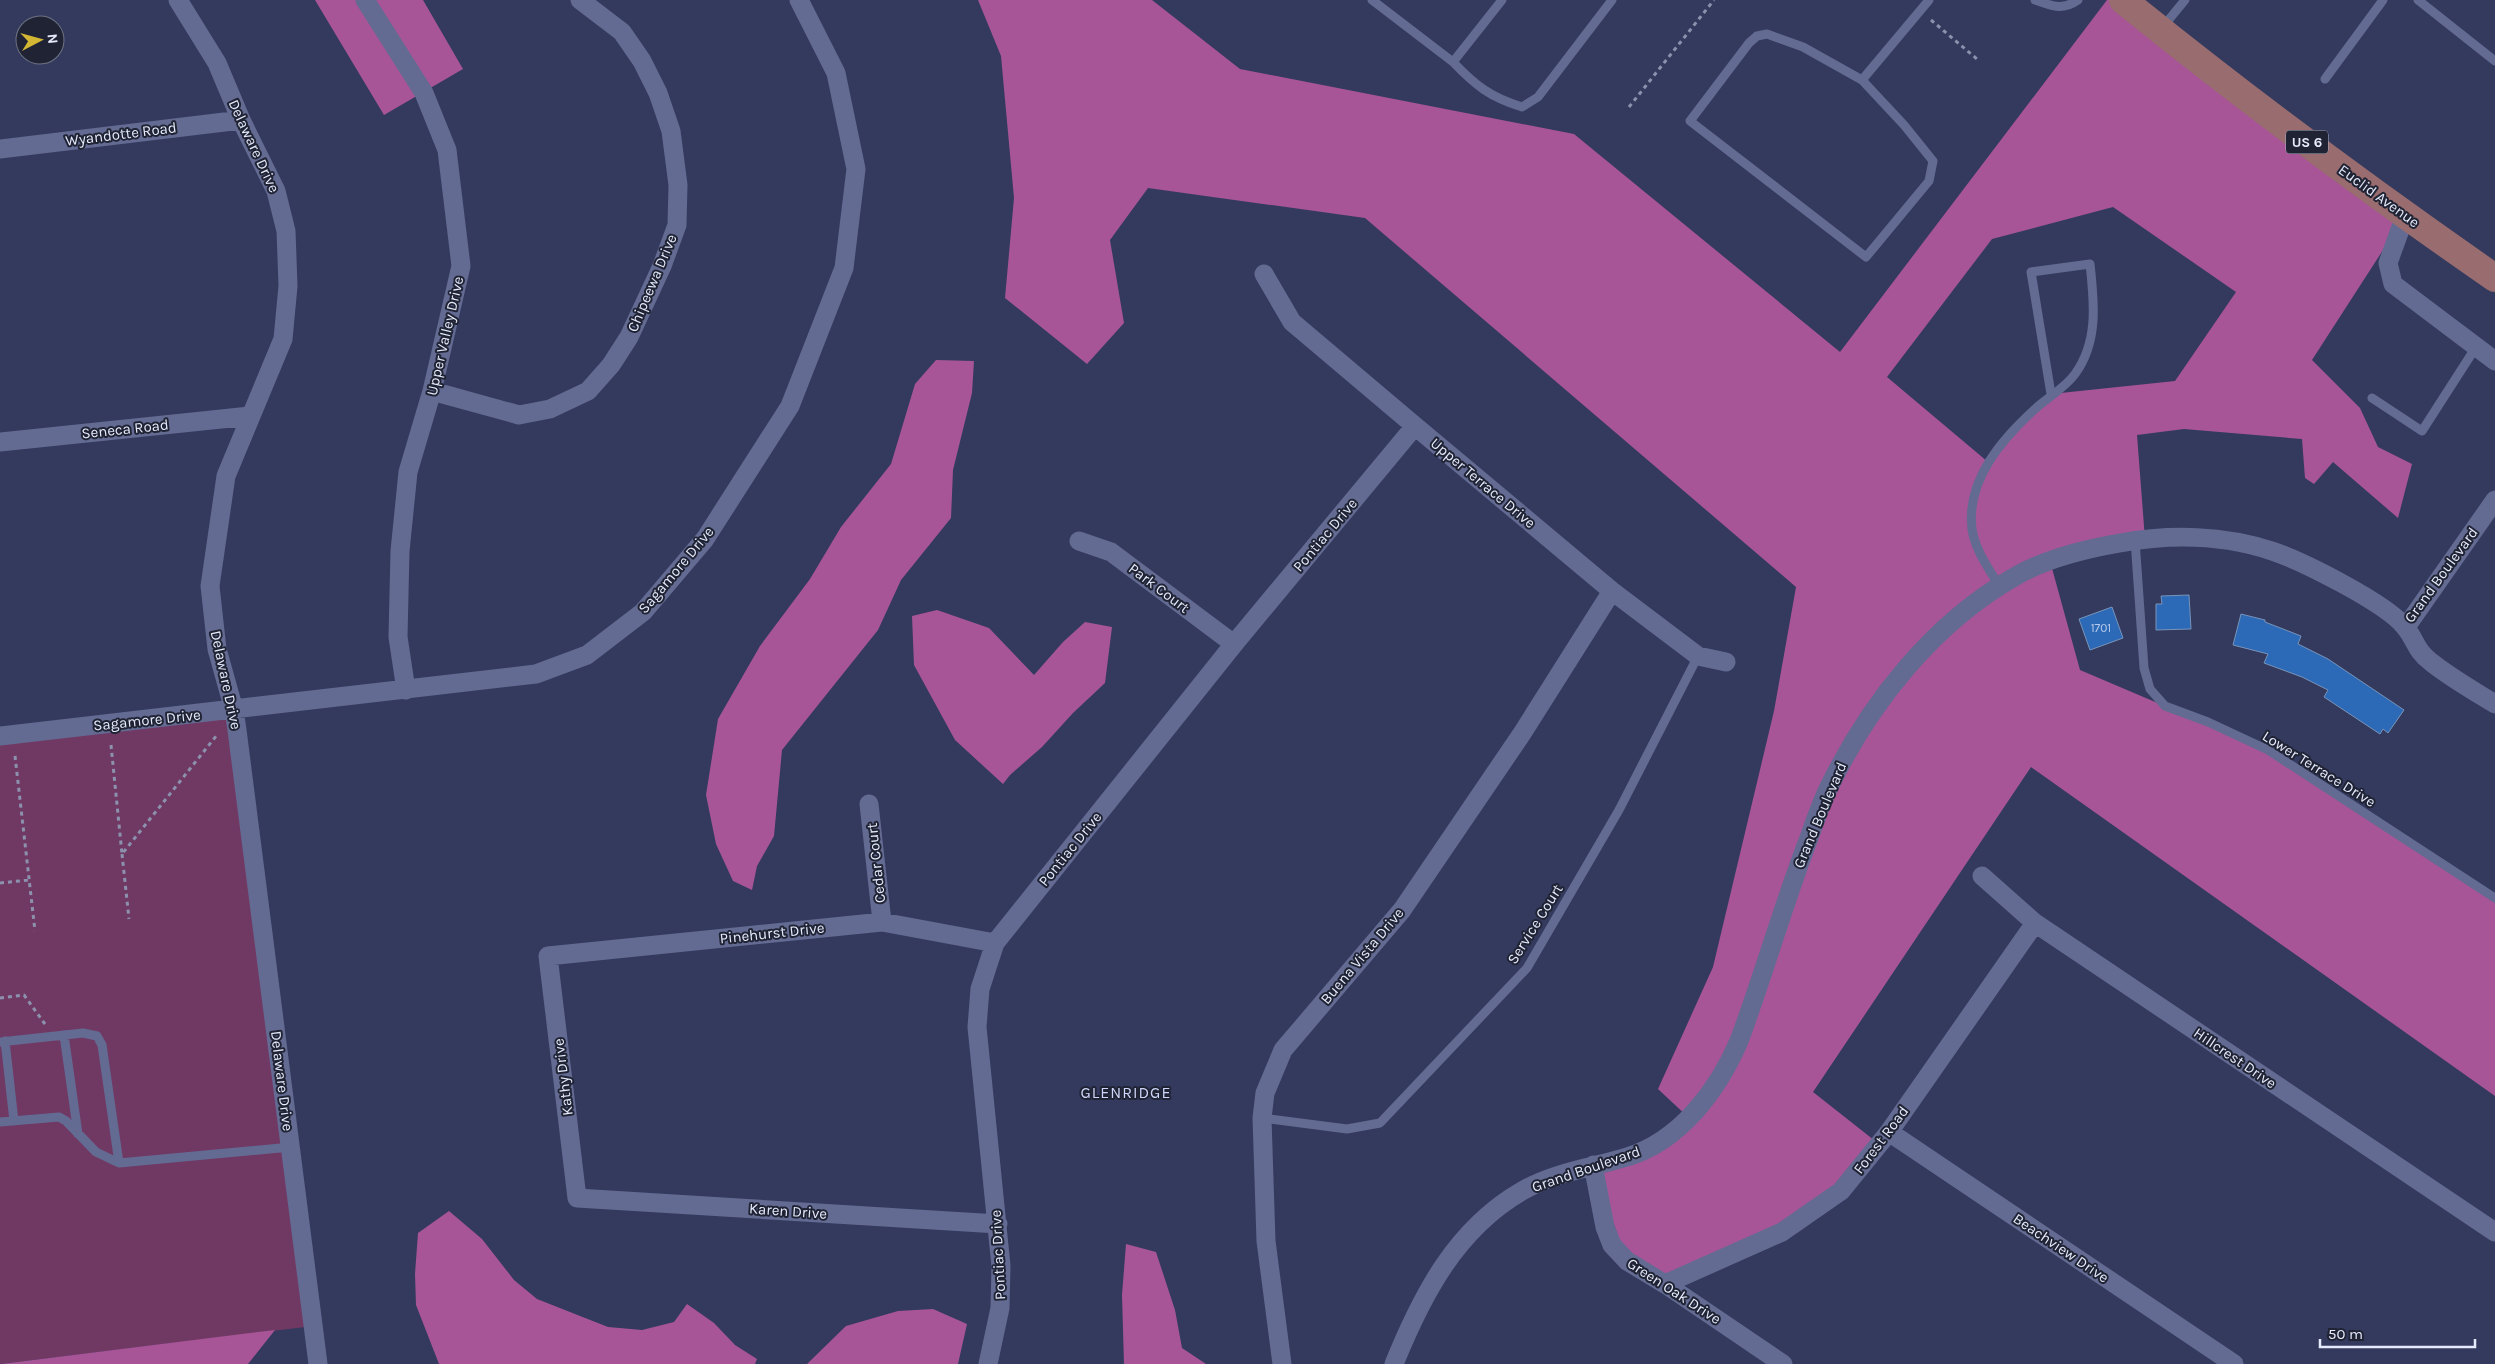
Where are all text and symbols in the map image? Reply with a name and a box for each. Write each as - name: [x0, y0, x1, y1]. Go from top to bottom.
- north arrow: [15, 15, 65, 65]
- text: N: [43, 33, 61, 45]
- street label: Delaware Drive: [225, 96, 283, 196]
- street label: Wyandotte Road: [64, 118, 178, 150]
- road number: US 6: [2286, 130, 2328, 154]
- street label: Euclid Avenue: [2335, 161, 2423, 231]
- street label: Chipeewa Drive: [623, 231, 681, 335]
- street label: Upper Valley Drive: [423, 275, 467, 397]
- street label: Seneca Road: [80, 415, 170, 443]
- street label: Upper Terrace Drive: [1427, 434, 1539, 532]
- street label: Pontiac Drive: [1289, 495, 1361, 575]
- street label: Sagamore Drive: [634, 523, 718, 617]
- street label: Grand Boulevard: [2400, 524, 2482, 626]
- street label: Park Court: [1125, 559, 1193, 617]
- house number: 1701: [2091, 621, 2111, 635]
- street label: Delaware Drive: [207, 629, 245, 731]
- street label: Sagamore Drive: [92, 705, 202, 735]
- street label: Lower Terrace Drive: [2259, 727, 2379, 811]
- street label: Grand Boulevard: [1790, 759, 1850, 871]
- street label: Pontiac Drive: [1035, 808, 1105, 890]
- street label: Cedar Court: [863, 822, 889, 904]
- street label: Service Court: [1503, 880, 1567, 967]
- street label: Buena Vista Drive: [1316, 904, 1408, 1008]
- street label: Pinehurst Drive: [719, 919, 825, 947]
- street label: Hillcrest Drive: [2190, 1024, 2280, 1092]
- street label: Delaware Drive: [267, 1030, 297, 1132]
- street label: Kathy Drive: [549, 1037, 577, 1117]
- district label: GLENRIDGE: [1081, 1083, 1171, 1102]
- street label: Forest Road: [1850, 1102, 1912, 1178]
- street label: Grand Boulevard: [1529, 1142, 1643, 1196]
- street label: Karen Drive: [748, 1199, 828, 1223]
- street label: Pontiac Drive: [987, 1209, 1009, 1301]
- street label: Beachview Drive: [2010, 1209, 2112, 1287]
- street label: Green Oak Drive: [1624, 1254, 1724, 1328]
- scale bar: [2320, 1316, 2475, 1348]
- text: 50 m: [2328, 1325, 2363, 1343]

